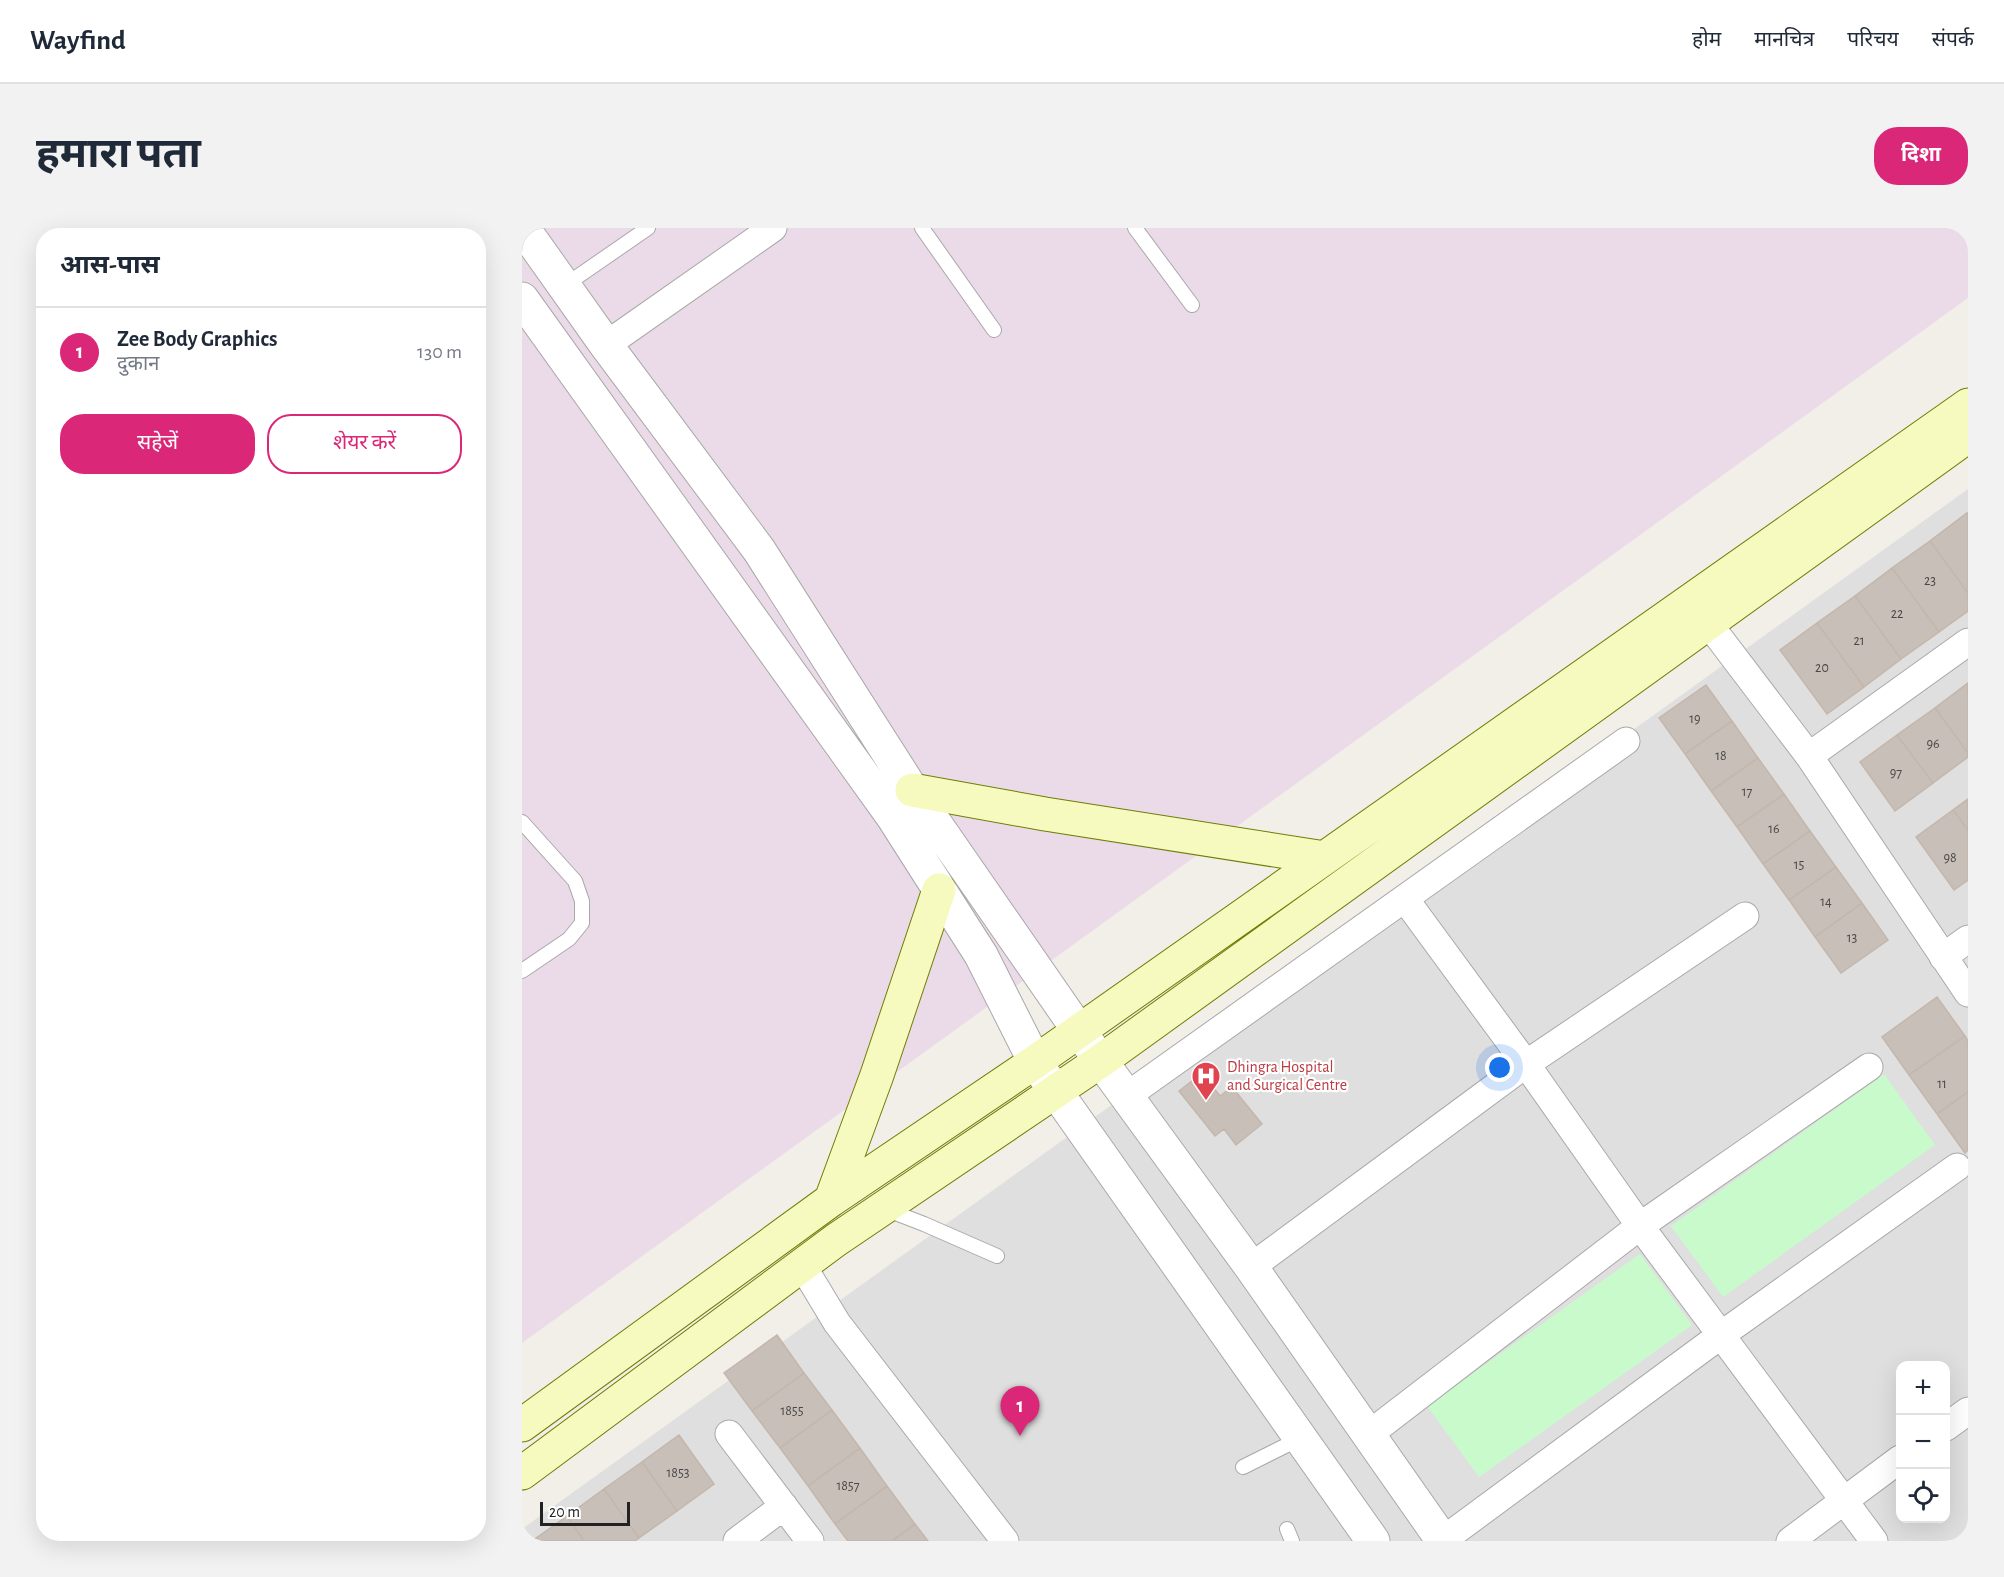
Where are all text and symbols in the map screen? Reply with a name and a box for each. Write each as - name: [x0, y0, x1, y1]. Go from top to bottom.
- text: Wayfind: [30, 27, 126, 55]
- text: होम: [1692, 29, 1721, 50]
- text: मानचित्र: [1754, 29, 1814, 50]
- text: परिचय: [1847, 29, 1899, 50]
- text: संपर्क: [1932, 29, 1974, 50]
- button: दिशा: [1874, 127, 1968, 185]
- text: हमारा पता: [36, 133, 201, 175]
- text: आस-पास: [60, 252, 160, 278]
- text: Zee Body Graphics: [117, 328, 278, 350]
- text: 1: [76, 342, 83, 362]
- text: 130 m: [417, 342, 462, 362]
- text: दुकान: [117, 354, 159, 374]
- button: सहेजें: [60, 414, 255, 474]
- button: शेयर करें: [267, 414, 462, 474]
- house number: 23: [1924, 574, 1936, 588]
- house number: 22: [1891, 607, 1903, 621]
- house number: 21: [1853, 634, 1865, 648]
- house number: 20: [1815, 661, 1829, 675]
- house number: 19: [1689, 712, 1701, 726]
- house number: 96: [1926, 737, 1940, 751]
- house number: 18: [1715, 749, 1727, 763]
- house number: 97: [1890, 766, 1902, 780]
- house number: 17: [1742, 785, 1752, 799]
- house number: 16: [1768, 822, 1780, 836]
- house number: 98: [1943, 851, 1957, 865]
- house number: 15: [1794, 858, 1804, 872]
- house number: 14: [1820, 895, 1832, 909]
- house number: 13: [1847, 931, 1858, 945]
- your location: [1485, 1053, 1514, 1082]
- place label: Dhingra Hospital and Surgical Centre: [1227, 1059, 1347, 1093]
- hospital icon: Dhingra Hospital and Surgical Centre: [1190, 1060, 1222, 1102]
- house number: 11: [1937, 1077, 1947, 1091]
- map controls: [1896, 1361, 1950, 1523]
- button: +: [1896, 1361, 1950, 1415]
- pin: 1: [1000, 1386, 1040, 1436]
- house number: 1855: [780, 1404, 804, 1418]
- button: −: [1896, 1415, 1950, 1469]
- house number: 1853: [666, 1466, 690, 1480]
- button: locate: [1896, 1469, 1950, 1523]
- house number: 1857: [836, 1479, 860, 1493]
- scale bar: [540, 1499, 630, 1526]
- text: 20 m: [549, 1504, 580, 1520]

